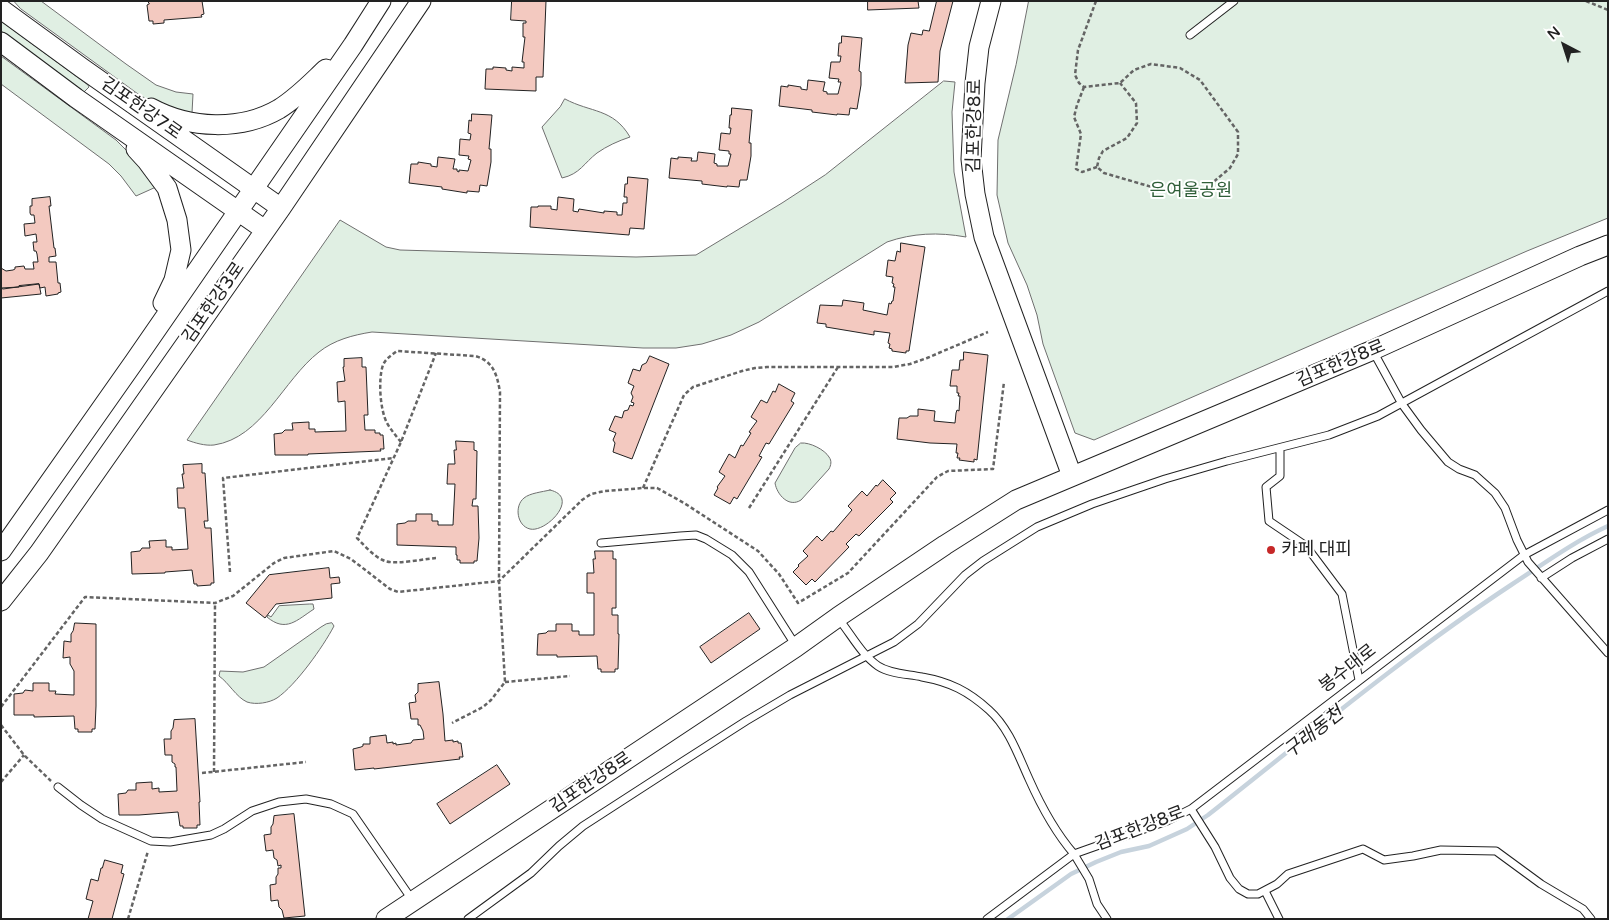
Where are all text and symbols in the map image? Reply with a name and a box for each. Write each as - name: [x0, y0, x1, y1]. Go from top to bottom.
- north arrow: [1539, 20, 1589, 70]
- text: N: [1544, 23, 1564, 43]
- street label: 김포한강7로: [96, 73, 186, 145]
- street label: 김포한강8로: [963, 79, 987, 173]
- park label: 은여울공원: [1150, 180, 1232, 202]
- street label: 김포한강3로: [178, 258, 250, 348]
- street label: 김포한강8로: [1293, 336, 1389, 392]
- place label: 카페 대피: [1281, 539, 1352, 561]
- marker: 카페 대피: [1265, 544, 1277, 556]
- street label: 봉수대로: [1315, 640, 1381, 698]
- water label: 구래동천: [1279, 702, 1349, 764]
- street label: 김포한강8로: [546, 748, 636, 818]
- street label: 김포한강8로: [1092, 802, 1188, 856]

